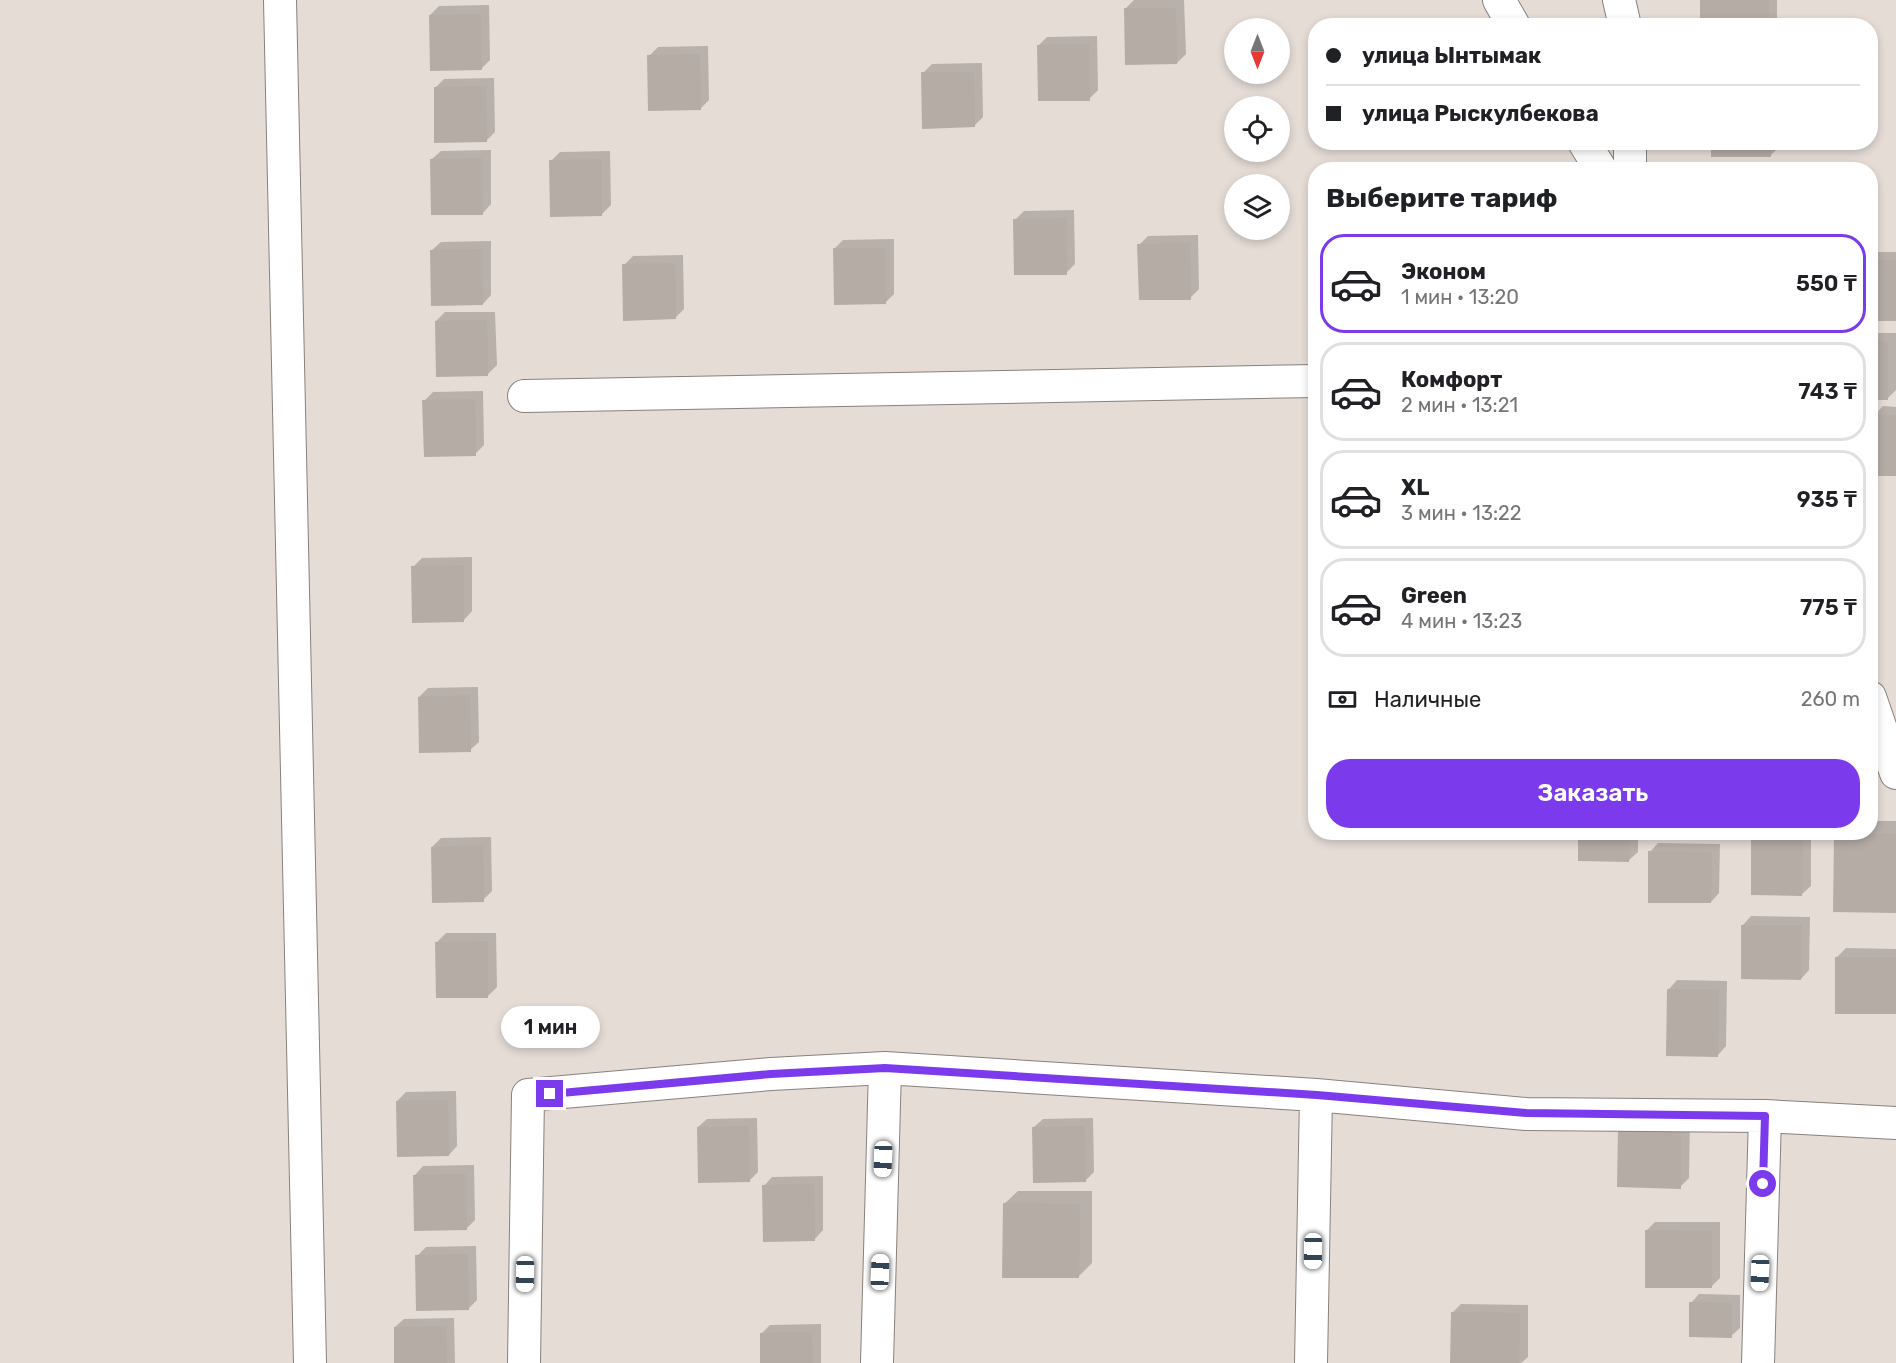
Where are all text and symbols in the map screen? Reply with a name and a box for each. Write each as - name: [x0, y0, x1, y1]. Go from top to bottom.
- north arrow: [1224, 18, 1290, 84]
- map controls: [1224, 18, 1290, 240]
- text: улица Ынтымак: [1362, 42, 1541, 69]
- button: locate: [1224, 96, 1290, 162]
- text: улица Рыскулбекова: [1362, 100, 1599, 127]
- button: layers: [1224, 174, 1290, 240]
- text: Выберите тариф: [1326, 182, 1557, 214]
- icon: car: [1329, 257, 1383, 311]
- text: Эконом: [1401, 258, 1486, 285]
- text: 550 ₸: [1796, 270, 1857, 297]
- text: 1 мин · 13:20: [1401, 285, 1519, 309]
- icon: car: [1329, 365, 1383, 419]
- text: Комфорт: [1401, 366, 1502, 393]
- text: 743 ₸: [1798, 378, 1857, 405]
- text: 2 мин · 13:21: [1401, 393, 1518, 417]
- icon: car: [1329, 473, 1383, 527]
- text: XL: [1401, 474, 1429, 501]
- text: 935 ₸: [1797, 486, 1857, 513]
- text: 3 мин · 13:22: [1401, 501, 1522, 525]
- icon: car: [1329, 581, 1383, 635]
- text: Green: [1401, 582, 1467, 609]
- text: 775 ₸: [1800, 594, 1857, 621]
- text: 4 мин · 13:23: [1401, 609, 1522, 633]
- icon: cash: [1326, 683, 1359, 716]
- text: Наличные: [1374, 686, 1481, 713]
- text: 260 m: [1801, 687, 1860, 711]
- button: Заказать: [1326, 759, 1860, 828]
- callout: 1 мин: [500, 1007, 600, 1049]
- text: 1 мин: [524, 1015, 577, 1039]
- route end: [536, 1080, 563, 1107]
- car: [873, 1141, 893, 1177]
- route start: [1749, 1170, 1776, 1197]
- car: [1304, 1233, 1322, 1269]
- car: [870, 1254, 890, 1290]
- car: [1750, 1255, 1770, 1291]
- car: [516, 1256, 534, 1292]

